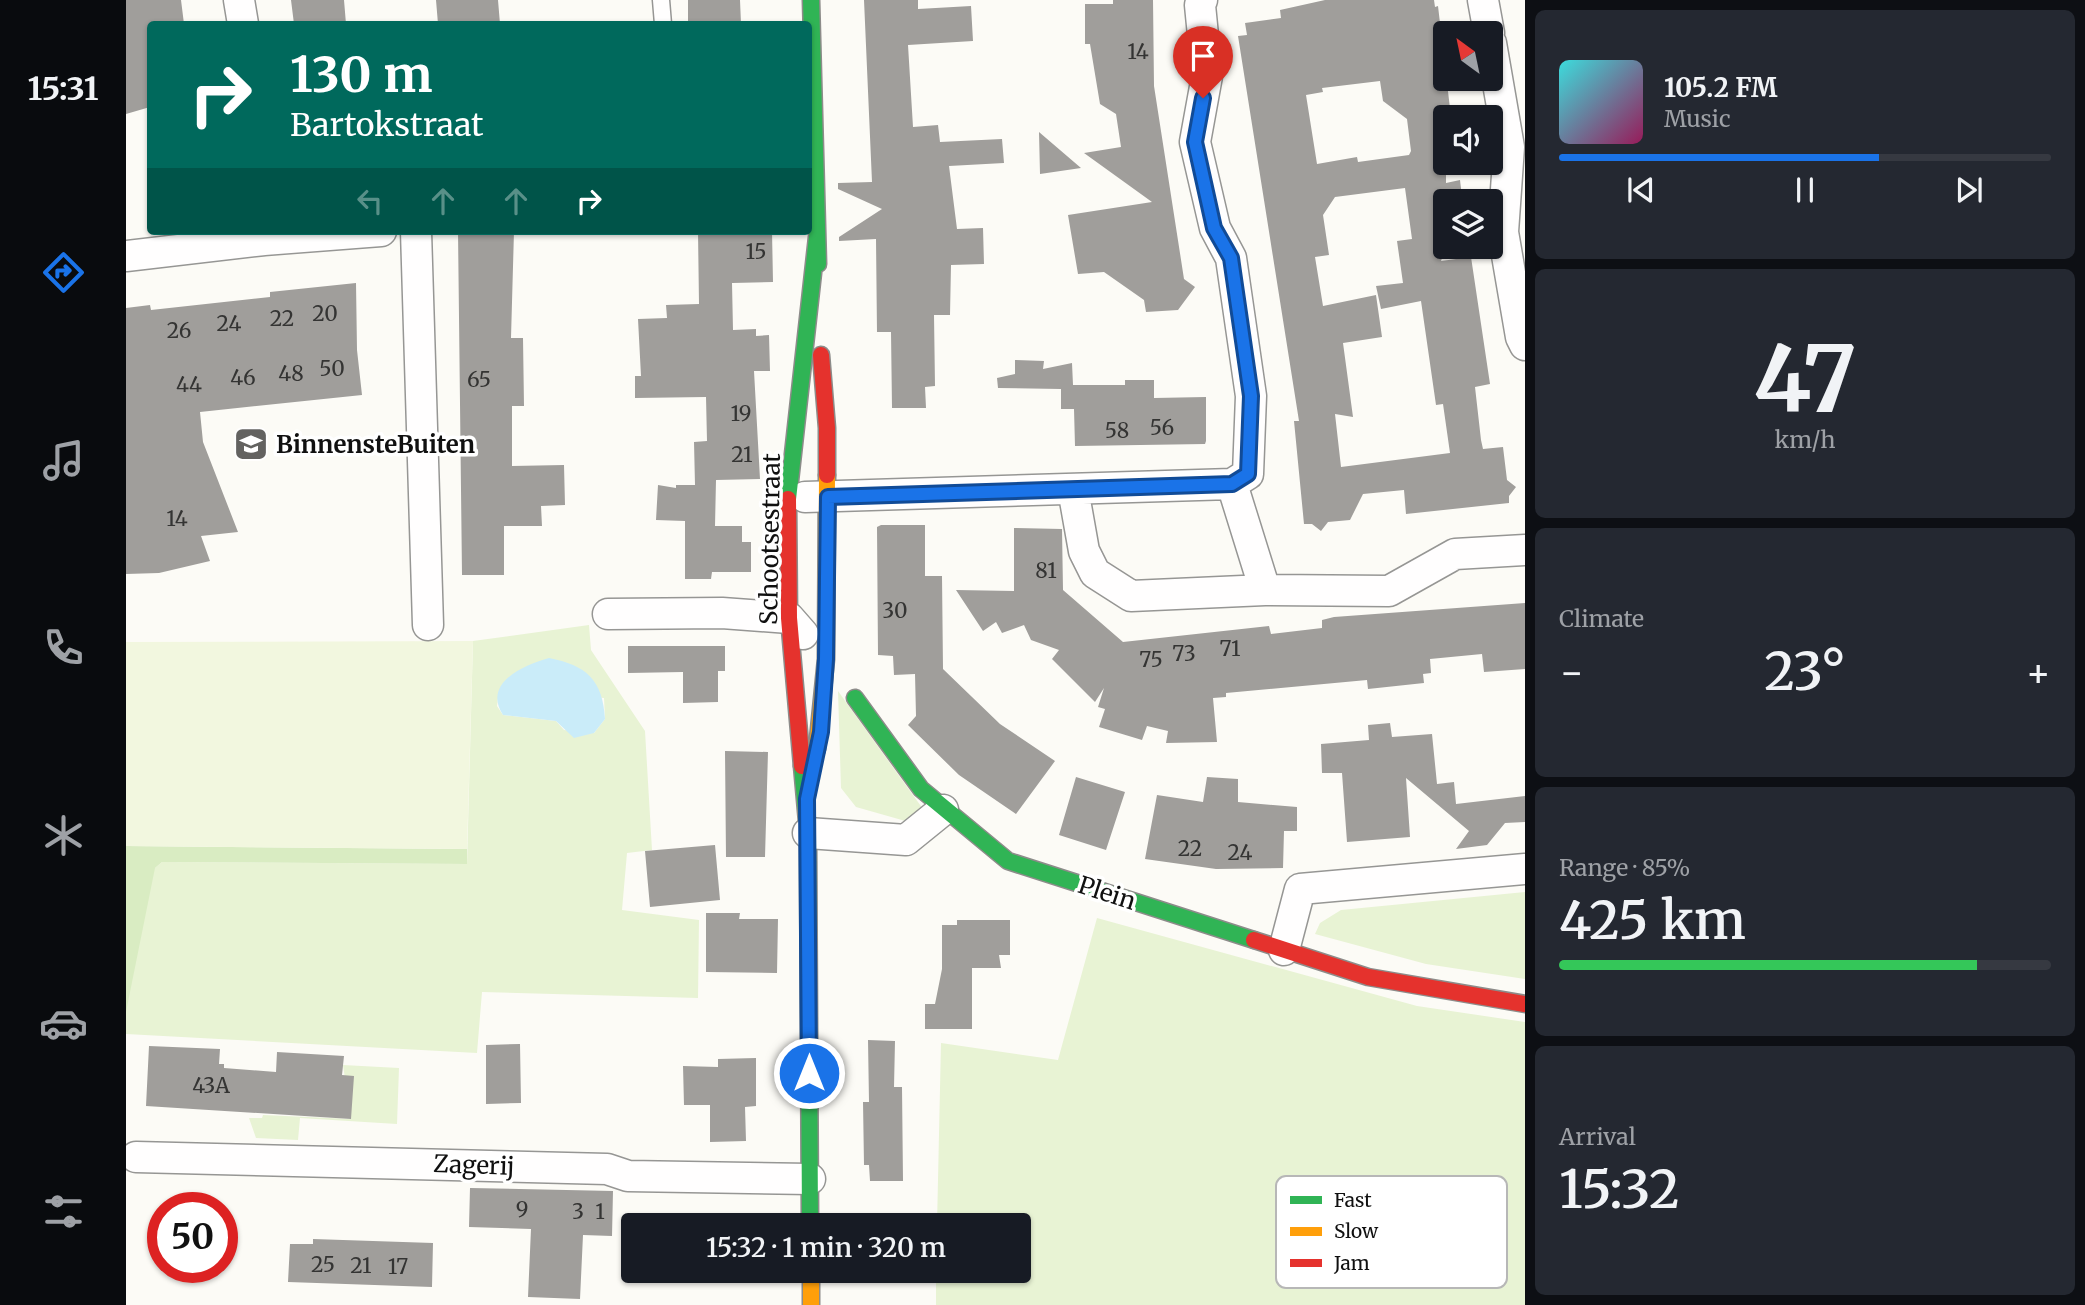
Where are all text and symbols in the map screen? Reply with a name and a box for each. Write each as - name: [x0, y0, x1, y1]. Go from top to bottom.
- north arrow: [1433, 21, 1503, 91]
- map controls: [1433, 21, 1503, 259]
- pin: [1173, 26, 1233, 98]
- icon: arrive: [1184, 37, 1222, 75]
- house number: 14: [1127, 38, 1149, 65]
- text: 130 m: [290, 44, 433, 105]
- icon: right: [175, 49, 266, 140]
- text: 15:31: [28, 69, 98, 109]
- text: 105.2 FM: [1664, 71, 1778, 104]
- text: Music: [1664, 104, 1731, 133]
- text: Bartokstraat: [290, 105, 484, 145]
- button: sound: [1433, 105, 1503, 175]
- icon: previous: [1622, 171, 1660, 209]
- icon: pause: [1786, 171, 1824, 209]
- icon: next: [1950, 171, 1988, 209]
- icon: left: [351, 182, 389, 220]
- icon: ahead: [424, 182, 462, 220]
- icon: ahead: [497, 182, 535, 220]
- icon: right: [570, 182, 608, 220]
- button: layers: [1433, 189, 1503, 259]
- house number: 15: [745, 238, 767, 265]
- icon: directions: [39, 248, 88, 297]
- house number: 20: [312, 300, 338, 327]
- house number: 22: [270, 305, 294, 332]
- house number: 24: [217, 310, 241, 337]
- house number: 26: [167, 317, 191, 344]
- text: 47: [1753, 322, 1857, 437]
- house number: 50: [319, 355, 345, 382]
- house number: 48: [278, 360, 304, 387]
- house number: 46: [230, 364, 256, 391]
- house number: 65: [467, 366, 491, 393]
- house number: 44: [176, 371, 202, 398]
- house number: 19: [730, 400, 752, 427]
- house number: 56: [1150, 414, 1174, 441]
- house number: 58: [1105, 417, 1129, 444]
- school or university icon: BinnensteBuiten: [232, 425, 270, 463]
- text: km/h: [1775, 425, 1835, 454]
- place label: BinnensteBuiten: [276, 429, 475, 460]
- icon: music: [39, 436, 88, 485]
- house number: 21: [731, 441, 753, 468]
- street label: Schootsestraat: [753, 452, 787, 625]
- house number: 14: [166, 505, 188, 532]
- house number: 81: [1035, 557, 1057, 584]
- house number: 30: [882, 597, 908, 624]
- text: Climate: [1559, 604, 1644, 633]
- icon: phone: [39, 623, 88, 672]
- house number: 71: [1219, 635, 1241, 662]
- text: 23°: [1764, 639, 1846, 704]
- house number: 73: [1172, 640, 1196, 667]
- house number: 75: [1139, 646, 1163, 673]
- text: −: [1559, 649, 1584, 696]
- text: +: [2026, 649, 2051, 696]
- icon: climate: [39, 811, 88, 860]
- house number: 22: [1178, 835, 1202, 862]
- house number: 24: [1228, 839, 1252, 866]
- text: Range · 85%: [1559, 853, 1690, 882]
- street label: Plein: [1074, 869, 1140, 917]
- text: 425 km: [1559, 888, 1746, 953]
- icon: car: [39, 999, 88, 1048]
- position arrow: [772, 1036, 846, 1110]
- house number: 43A: [192, 1072, 230, 1099]
- text: Arrival: [1559, 1122, 1636, 1151]
- street label: Zagerij: [433, 1148, 515, 1182]
- text: 15:32: [1559, 1157, 1680, 1222]
- legend: [1276, 1176, 1507, 1288]
- icon: filters: [39, 1187, 88, 1236]
- text: Fast: [1334, 1188, 1372, 1212]
- speed limit sign: 50: [147, 1192, 238, 1283]
- house number: 9: [516, 1196, 528, 1223]
- house number: 3: [572, 1198, 584, 1225]
- house number: 1: [595, 1198, 605, 1225]
- text: Slow: [1334, 1219, 1379, 1243]
- text: 15:32 · 1 min · 320 m: [706, 1231, 946, 1264]
- house number: 25: [311, 1251, 335, 1278]
- text: Jam: [1333, 1251, 1370, 1275]
- house number: 21: [350, 1252, 372, 1279]
- house number: 17: [388, 1253, 408, 1280]

